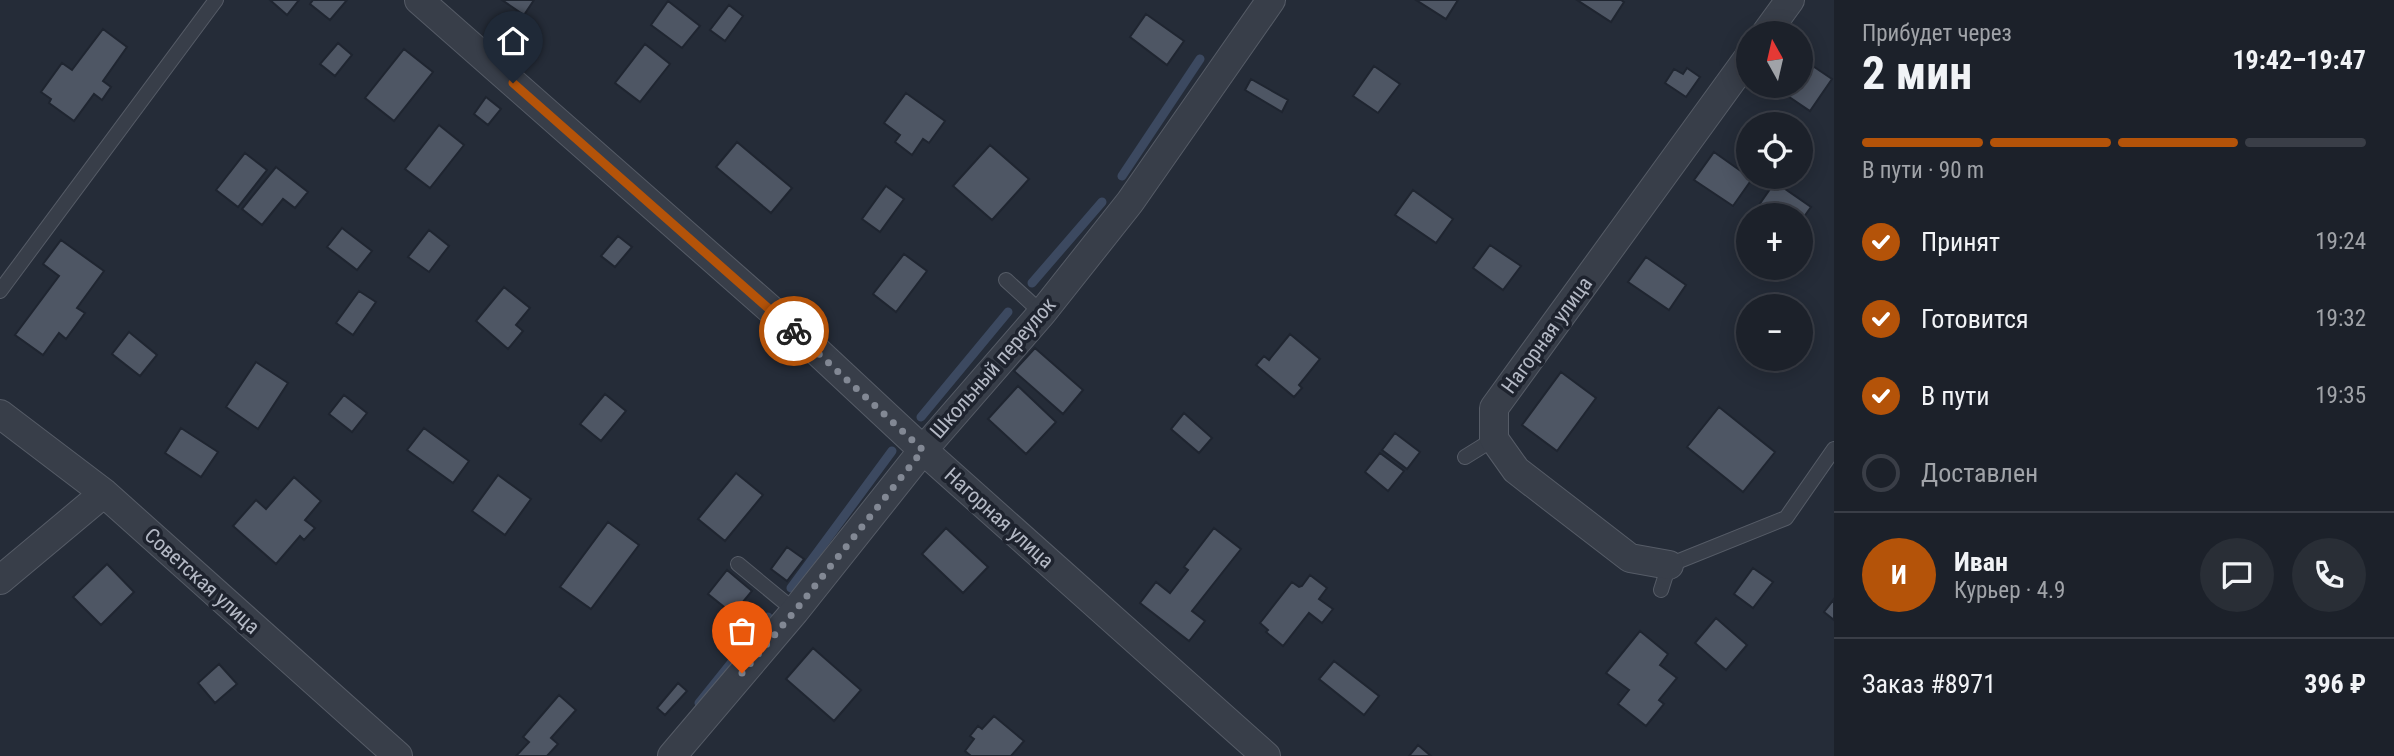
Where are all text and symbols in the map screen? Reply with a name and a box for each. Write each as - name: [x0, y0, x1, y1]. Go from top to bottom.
- pin: [483, 11, 543, 83]
- text: Прибудет через: [1862, 20, 2012, 47]
- north arrow: [1736, 21, 1813, 98]
- map controls: [1736, 21, 1813, 371]
- icon: home: [494, 22, 532, 60]
- text: 19:42–19:47: [2232, 45, 2366, 75]
- text: 2 мин: [1862, 46, 1972, 100]
- button: locate: [1736, 112, 1813, 189]
- text: В пути · 90 m: [1862, 157, 1984, 184]
- button: +: [1736, 203, 1813, 280]
- icon: check: [1862, 223, 1900, 261]
- text: Принят: [1921, 227, 2000, 257]
- text: 19:24: [2315, 228, 2366, 255]
- street label: Нагорная улица: [1497, 272, 1597, 398]
- street label: Школьный переулок: [925, 293, 1061, 443]
- button: −: [1736, 294, 1813, 371]
- courier: [759, 296, 829, 366]
- icon: check: [1862, 300, 1900, 338]
- text: Готовится: [1921, 304, 2029, 334]
- text: 19:32: [2315, 305, 2366, 332]
- icon: bike: [775, 312, 813, 350]
- icon: check: [1862, 377, 1900, 415]
- text: В пути: [1921, 381, 1990, 411]
- text: 19:35: [2315, 382, 2366, 409]
- text: Доставлен: [1921, 458, 2038, 488]
- street label: Нагорная улица: [940, 463, 1058, 573]
- street label: Советская улица: [140, 523, 264, 639]
- button: chat: [2200, 538, 2274, 612]
- button: phone: [2292, 538, 2366, 612]
- text: Иван: [1954, 547, 2008, 577]
- text: И: [1891, 560, 1907, 590]
- text: Курьер · 4.9: [1954, 577, 2065, 604]
- pin: [712, 601, 772, 673]
- icon: bag: [723, 612, 761, 650]
- text: Заказ #8971: [1862, 669, 1996, 699]
- text: 396 ₽: [2304, 669, 2366, 699]

